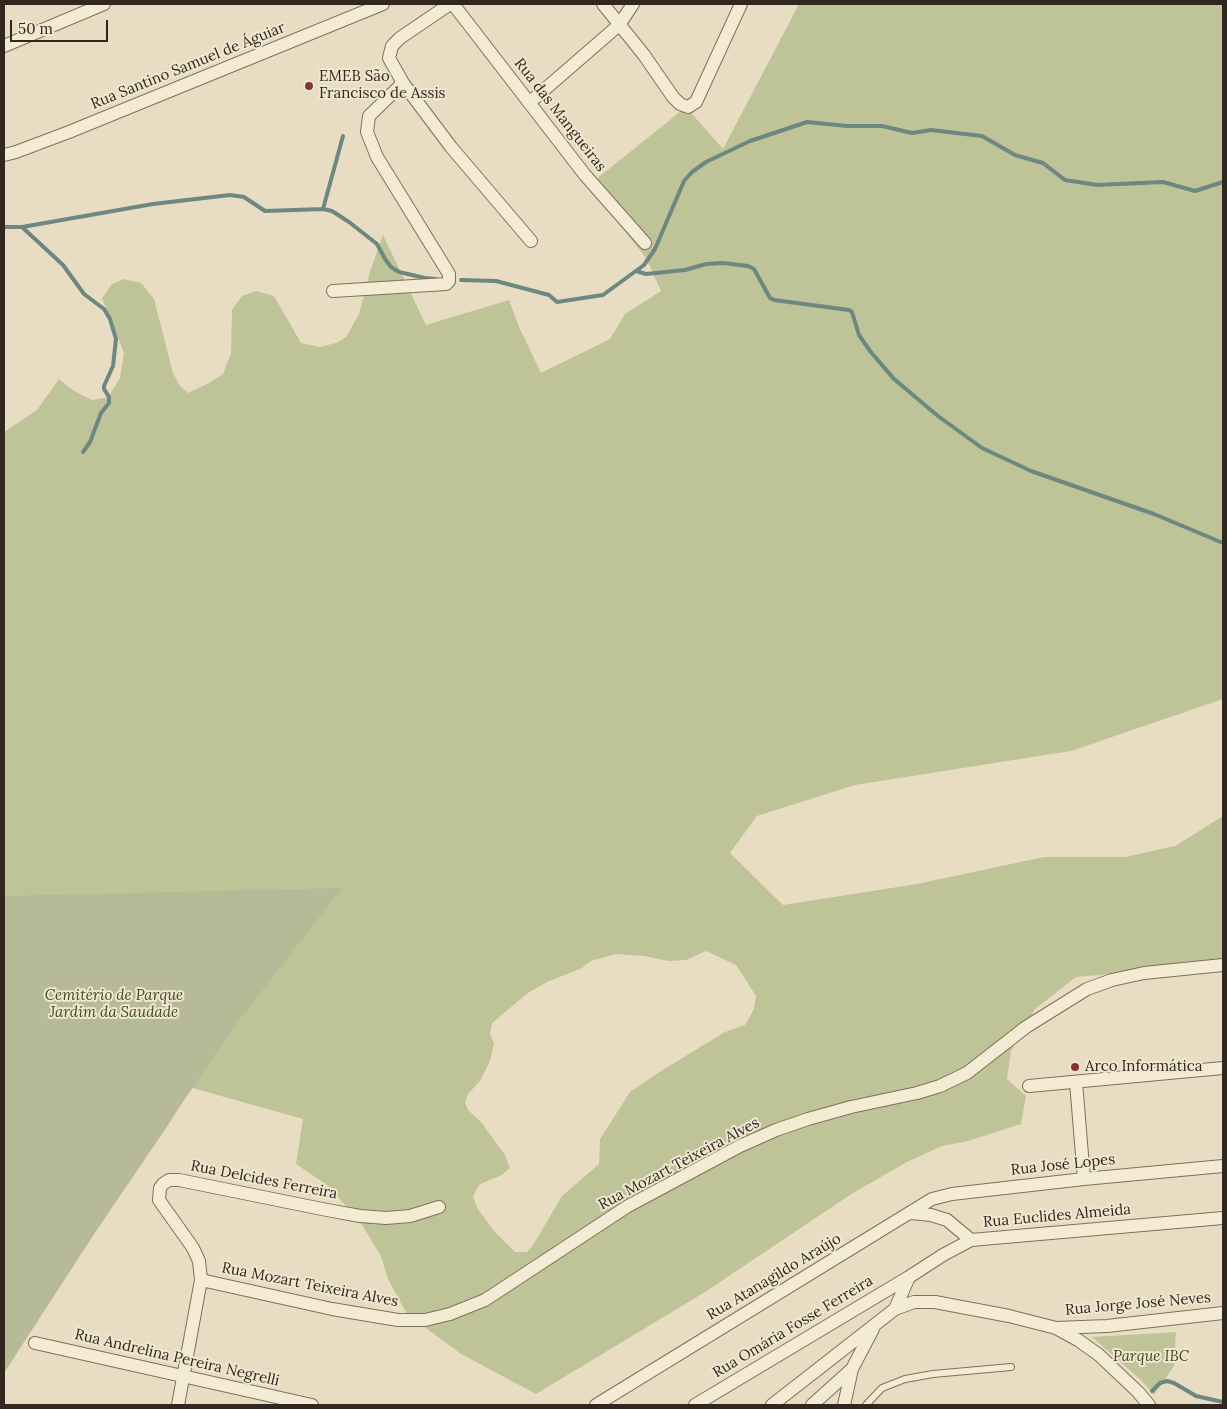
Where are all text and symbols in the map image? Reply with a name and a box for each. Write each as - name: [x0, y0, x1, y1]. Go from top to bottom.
- scale bar: [12, 10, 110, 42]
- text: 50 m: [18, 19, 53, 38]
- street label: Rua Santino Samuel de Águiar: [88, 19, 288, 113]
- street label: Rua das Mangueiras: [510, 55, 610, 175]
- place label: EMEB São Francisco de Assis: [319, 68, 446, 103]
- marker: EMEB São Francisco de Assis: [303, 80, 315, 92]
- park label: Cemitério de Parque Jardim da Saudade: [45, 987, 183, 1022]
- place label: Arco Informática: [1085, 1058, 1202, 1076]
- marker: Arco Informática: [1069, 1061, 1081, 1073]
- street label: Rua Mozart Teixeira Alves: [595, 1114, 763, 1214]
- street label: Rua José Lopes: [1010, 1151, 1116, 1179]
- street label: Rua Delcides Ferreira: [189, 1157, 339, 1203]
- street label: Rua Euclides Almeida: [982, 1201, 1132, 1231]
- street label: Rua Atanagildo Araújo: [704, 1230, 844, 1324]
- street label: Rua Mozart Teixeira Alves: [220, 1259, 400, 1311]
- street label: Rua Omária Fosse Ferreira: [710, 1272, 876, 1382]
- street label: Rua Jorge José Neves: [1064, 1289, 1212, 1319]
- street label: Rua Andrelina Pereira Negrelli: [73, 1326, 281, 1390]
- park label: Parque IBC: [1113, 1348, 1189, 1366]

